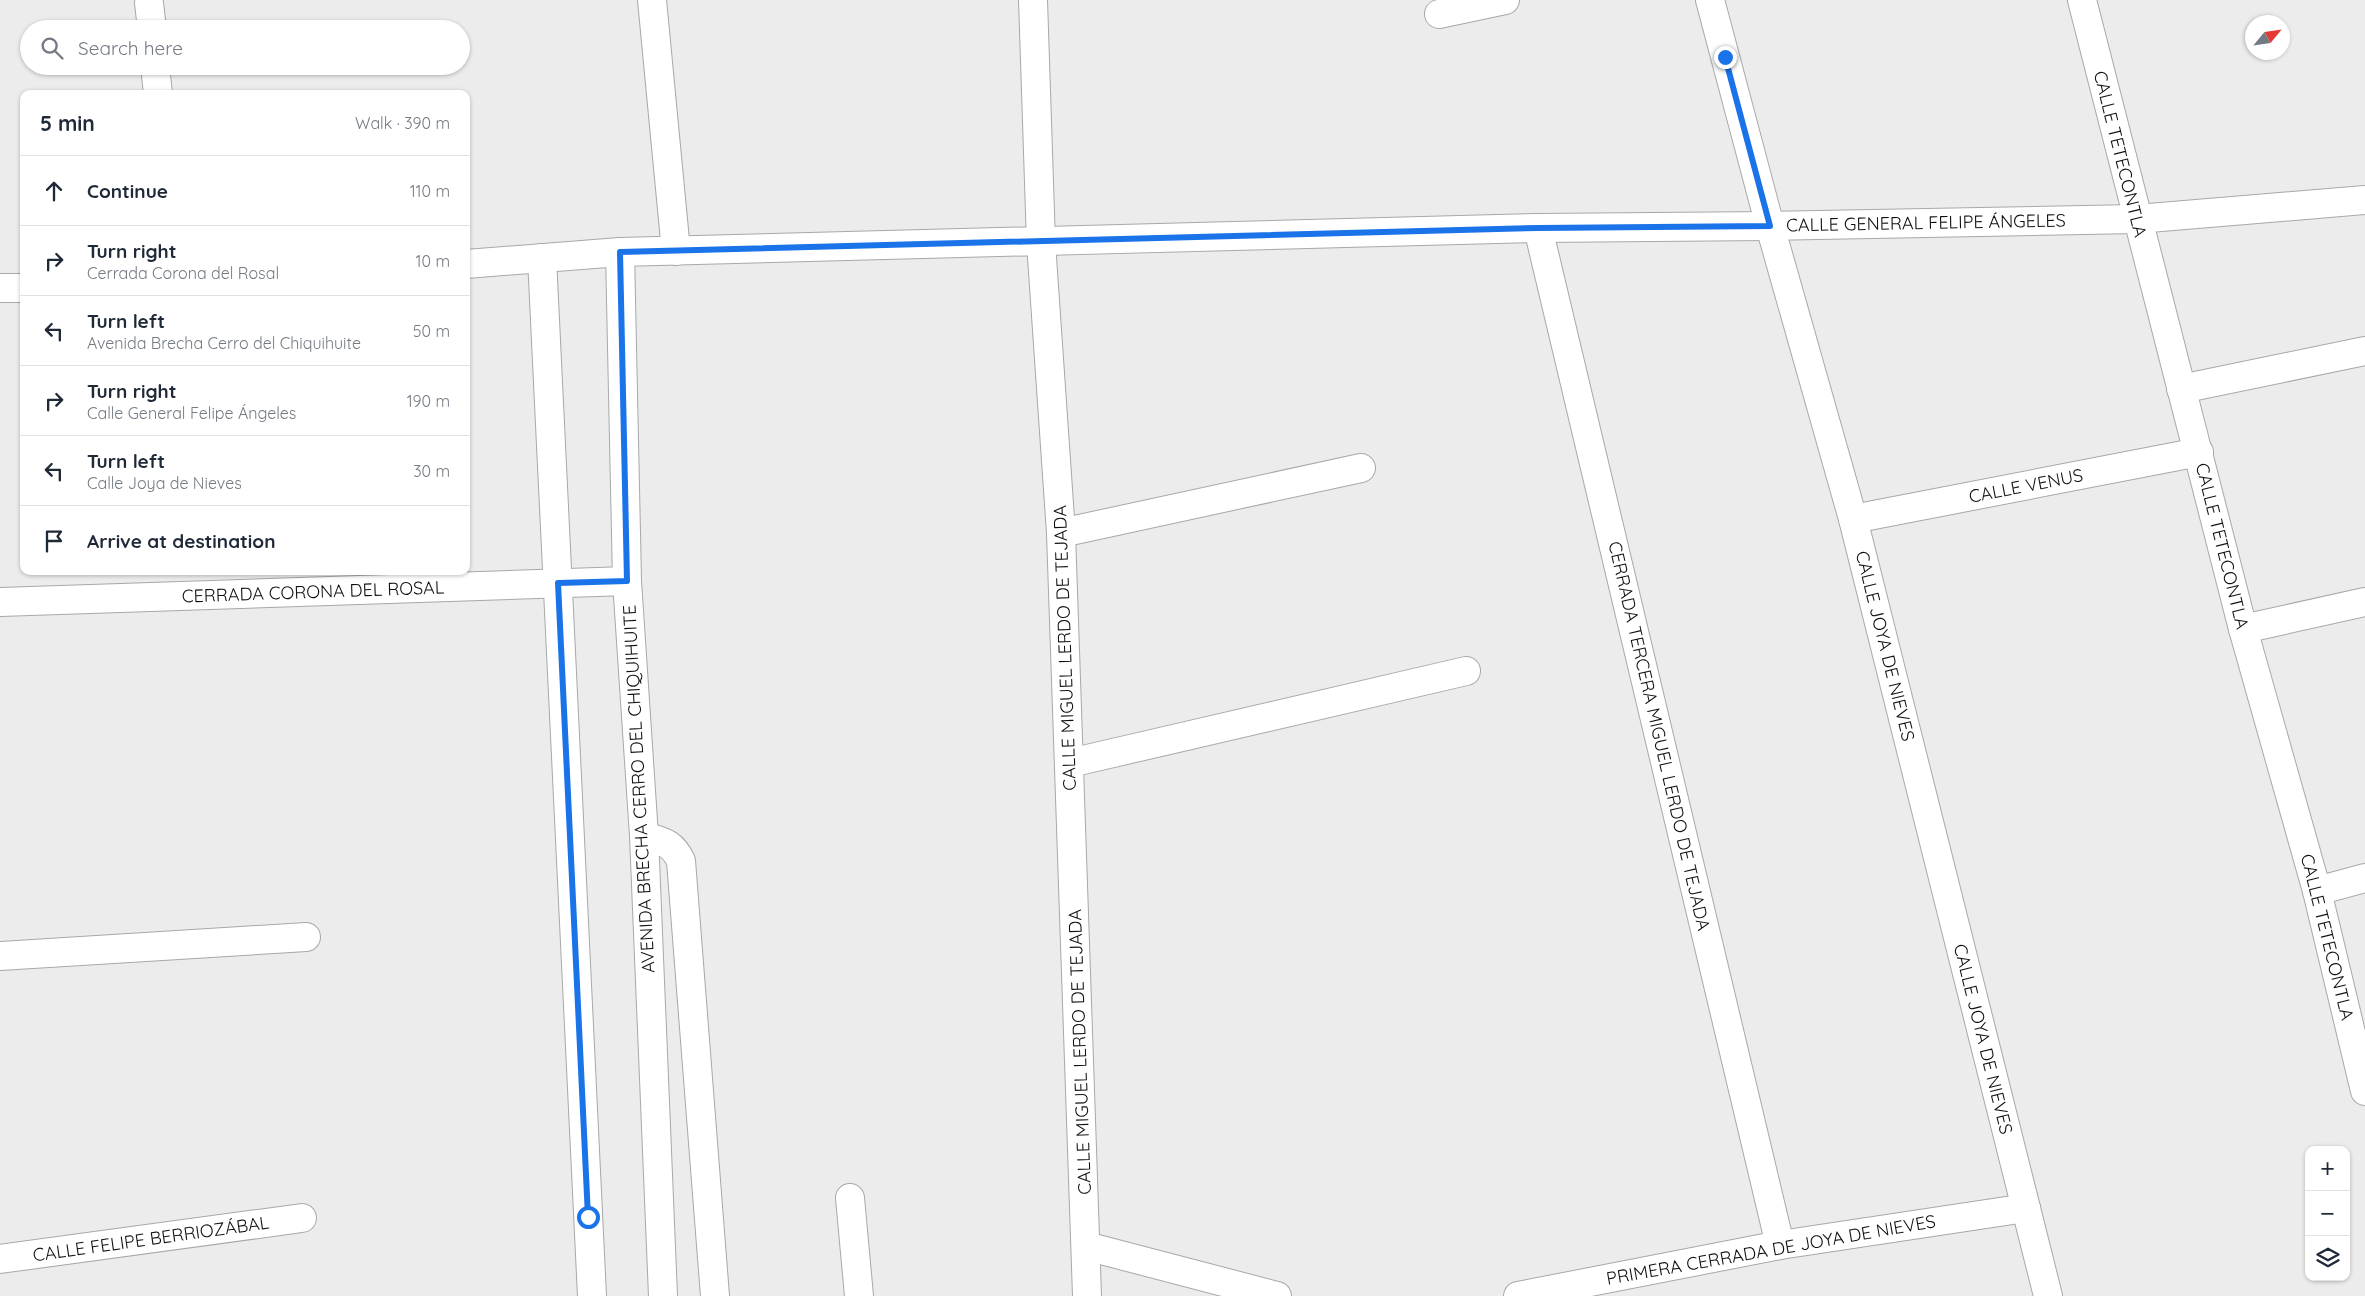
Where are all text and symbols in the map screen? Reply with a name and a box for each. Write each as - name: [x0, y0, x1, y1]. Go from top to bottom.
- north arrow: [2245, 15, 2290, 60]
- search box: [20, 20, 470, 75]
- icon: search: [38, 34, 66, 62]
- text: Search here: [78, 36, 183, 60]
- route end: [1714, 46, 1737, 69]
- street label: CALLE TETECONTLA: [2089, 68, 2152, 240]
- text: 5 min: [40, 110, 95, 136]
- text: Walk · 390 m: [355, 113, 450, 133]
- icon: ahead: [40, 177, 68, 205]
- text: Continue: [87, 179, 168, 203]
- text: 110 m: [410, 181, 450, 201]
- street label: CALLE GENERAL FELIPE ÁNGELES: [1786, 209, 2066, 236]
- text: Turn right: [87, 239, 176, 263]
- icon: right: [40, 247, 68, 275]
- text: 10 m: [416, 251, 450, 271]
- text: Cerrada Corona del Rosal: [87, 263, 279, 283]
- text: Turn left: [87, 309, 165, 333]
- icon: left: [40, 317, 68, 345]
- text: 50 m: [413, 321, 450, 341]
- text: Avenida Brecha Cerro del Chiquihuite: [87, 333, 361, 353]
- text: Turn right: [87, 379, 176, 403]
- icon: right: [40, 387, 68, 415]
- text: 190 m: [407, 391, 450, 411]
- text: Calle General Felipe Ángeles: [87, 403, 296, 423]
- text: Turn left: [87, 449, 165, 473]
- icon: left: [40, 457, 68, 485]
- street label: CALLE TETECONTLA: [2191, 460, 2254, 632]
- text: 30 m: [413, 461, 450, 481]
- street label: CALLE VENUS: [1967, 463, 2085, 508]
- text: Calle Joya de Nieves: [87, 473, 242, 493]
- street label: CALLE MIGUEL LERDO DE TEJADA: [1048, 504, 1081, 791]
- icon: arrive: [40, 527, 68, 555]
- text: Arrive at destination: [87, 529, 276, 553]
- street label: CERRADA TERCERA MIGUEL LERDO DE TEJADA: [1603, 539, 1716, 933]
- street label: CALLE JOYA DE NIEVES: [1851, 548, 1920, 743]
- street label: CERRADA CORONA DEL ROSAL: [181, 575, 445, 608]
- street label: AVENIDA BRECHA CERRO DEL CHIQUIHUITE: [617, 604, 660, 974]
- street label: CALLE TETECONTLA: [2296, 851, 2359, 1023]
- street label: CALLE MIGUEL LERDO DE TEJADA: [1063, 908, 1096, 1195]
- street label: CALLE JOYA DE NIEVES: [1949, 941, 2018, 1136]
- map controls: [2305, 1146, 2350, 1281]
- button: +: [2305, 1146, 2350, 1191]
- button: −: [2305, 1191, 2350, 1236]
- route start: [577, 1206, 600, 1229]
- street label: PRIMERA CERRADA DE JOYA DE NIEVES: [1604, 1209, 1937, 1290]
- street label: CALLE FELIPE BERRIOZÁBAL: [31, 1210, 271, 1266]
- button: layers: [2305, 1236, 2350, 1281]

